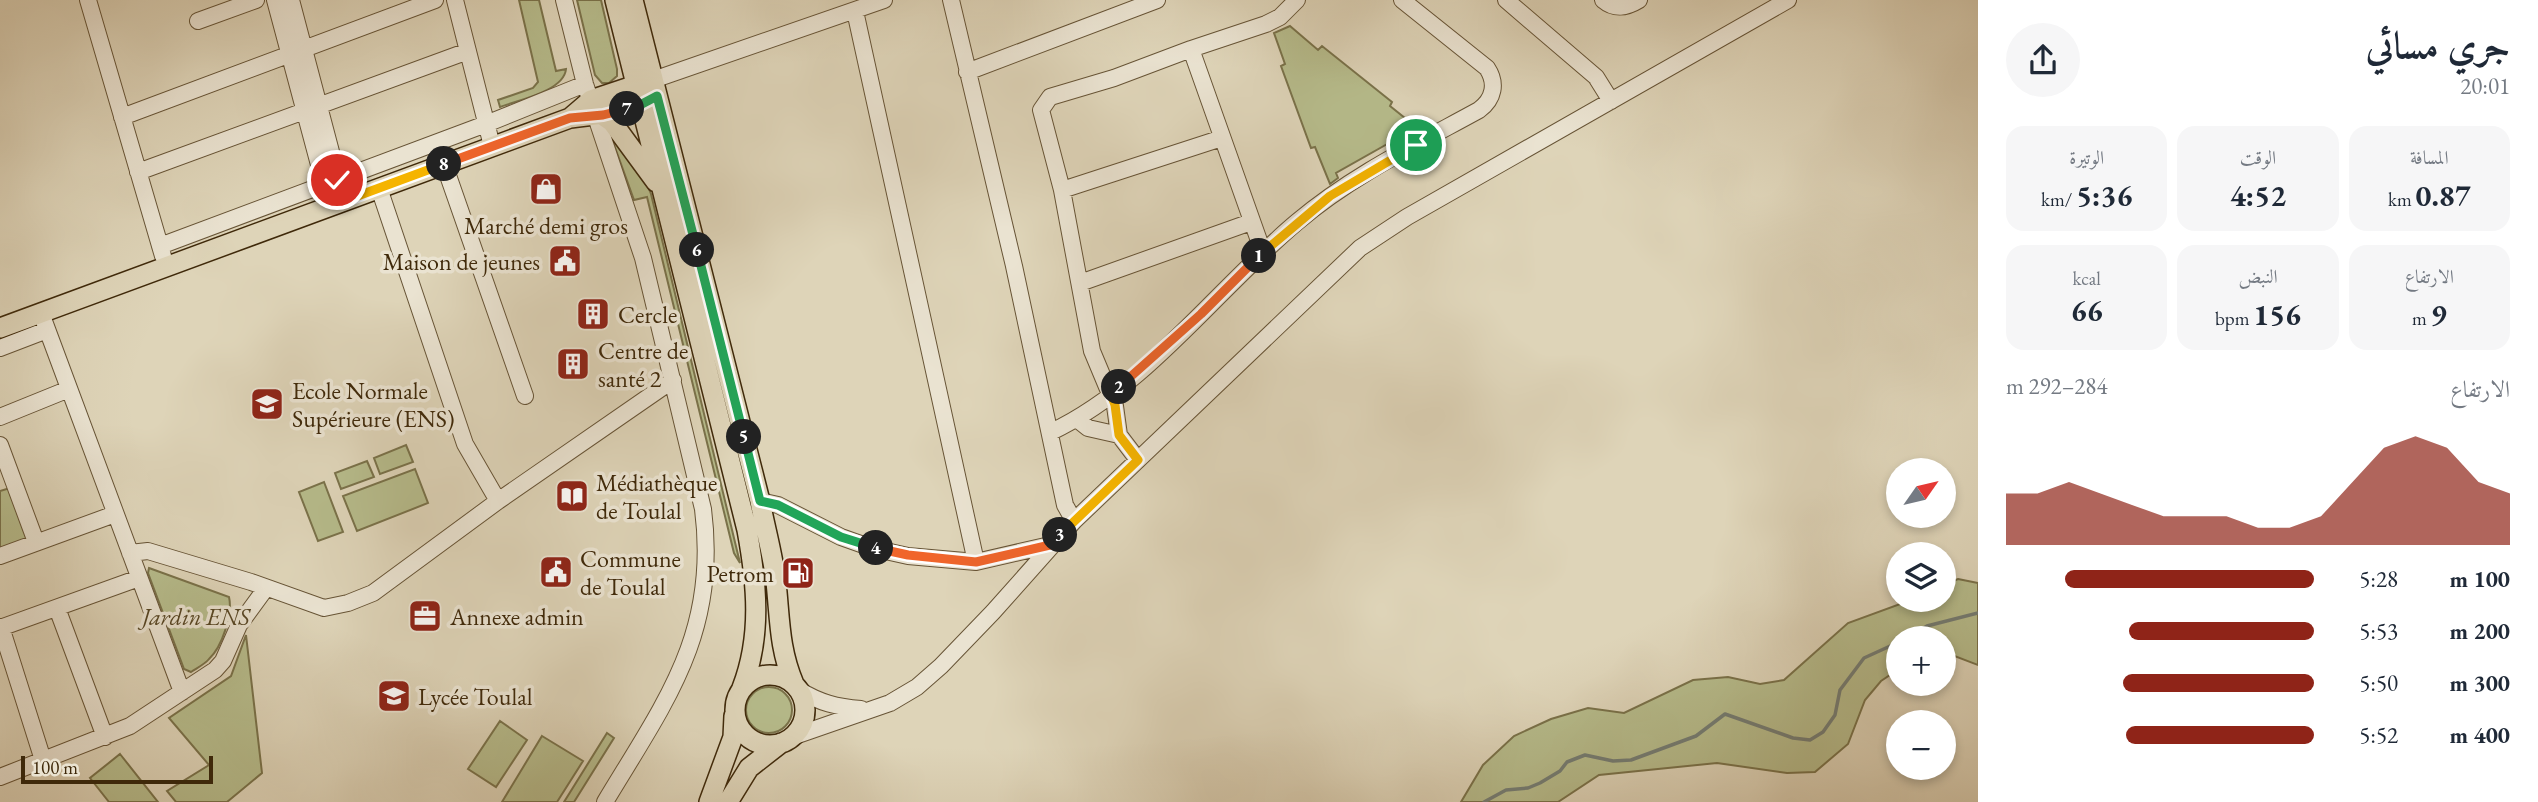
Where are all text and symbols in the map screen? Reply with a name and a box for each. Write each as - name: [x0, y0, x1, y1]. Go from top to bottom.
- text: جري مسائي: [2366, 20, 2510, 69]
- button: share: [2006, 23, 2080, 97]
- text: 20:01: [2460, 71, 2510, 101]
- pin: 7: [610, 92, 644, 126]
- text: 7: [621, 96, 632, 121]
- pin: [1386, 115, 1446, 175]
- icon: arrive: [1397, 126, 1435, 164]
- text: الوتيرة: [2069, 145, 2104, 170]
- text: الوقت: [2240, 145, 2276, 170]
- text: المسافة: [2410, 145, 2449, 170]
- pin: 8: [426, 146, 462, 182]
- pin: [307, 150, 367, 210]
- text: 8: [438, 151, 449, 176]
- icon: check: [318, 161, 356, 199]
- shop icon: Marché demi gros: [527, 170, 565, 208]
- text: 5:36: [2076, 176, 2132, 215]
- text: 4:52: [2230, 176, 2286, 215]
- text: 0.87: [2416, 176, 2471, 215]
- text: /km: [2041, 187, 2076, 212]
- text: km: [2388, 187, 2416, 212]
- place label: Marché demi gros: [464, 210, 628, 241]
- pin: 6: [680, 232, 714, 268]
- text: 6: [691, 237, 702, 262]
- pin: 1: [1242, 238, 1276, 274]
- public building icon: Maison de jeunes: [546, 242, 584, 280]
- text: 1: [1253, 243, 1264, 268]
- place label: Maison de jeunes: [383, 246, 540, 277]
- text: النبض: [2238, 264, 2278, 289]
- text: الارتفاع: [2405, 264, 2454, 289]
- text: kcal: [2072, 266, 2101, 291]
- text: 66: [2071, 291, 2103, 330]
- building icon: Cercle: [574, 295, 612, 333]
- text: 156: [2253, 295, 2301, 334]
- text: 9: [2431, 295, 2447, 334]
- place label: Cercle: [618, 299, 677, 330]
- text: bpm: [2215, 306, 2253, 331]
- text: m: [2412, 306, 2431, 331]
- place label: Centre de santé 2: [598, 335, 688, 394]
- building icon: Centre de santé 2: [554, 345, 592, 383]
- pin: 2: [1102, 370, 1136, 404]
- text: 284–292 m: [2006, 371, 2107, 401]
- text: 2: [1113, 374, 1124, 399]
- text: الارتفاع: [2450, 374, 2510, 404]
- place label: Ecole Normale Supérieure (ENS): [292, 375, 455, 434]
- school or university icon: Ecole Normale Supérieure (ENS): [248, 385, 286, 423]
- pin: 5: [726, 420, 762, 454]
- text: 5: [738, 424, 749, 449]
- north arrow: [1886, 458, 1956, 528]
- map controls: [1886, 458, 1956, 780]
- place label: Médiathèque de Toulal: [596, 467, 717, 526]
- library icon: Médiathèque de Toulal: [553, 477, 591, 515]
- pin: 3: [1042, 518, 1078, 552]
- text: 3: [1054, 522, 1065, 547]
- pin: 4: [858, 530, 894, 566]
- text: 4: [870, 535, 881, 560]
- button: layers: [1886, 542, 1956, 612]
- place label: Commune de Toulal: [580, 543, 681, 602]
- public building icon: Commune de Toulal: [537, 553, 575, 591]
- fuel station icon: Petrom: [779, 554, 817, 592]
- place label: Petrom: [706, 558, 774, 589]
- text: 5:28: [2359, 564, 2398, 594]
- text: 100 m: [2449, 564, 2510, 594]
- office icon: Annexe admin: [406, 597, 444, 635]
- park label: Jardin ENS: [137, 601, 252, 632]
- place label: Annexe admin: [449, 601, 584, 632]
- text: 5:53: [2359, 616, 2398, 646]
- text: 200 m: [2449, 616, 2510, 646]
- button: +: [1886, 626, 1956, 696]
- text: 5:50: [2359, 668, 2398, 698]
- text: 300 m: [2449, 668, 2510, 698]
- school or university icon: Lycée Toulal: [375, 677, 413, 715]
- place label: Lycée Toulal: [418, 681, 533, 712]
- button: −: [1886, 710, 1956, 780]
- text: 5:52: [2359, 720, 2398, 750]
- text: 400 m: [2449, 720, 2510, 750]
- scale bar: [21, 753, 214, 785]
- text: 100 m: [32, 755, 78, 780]

